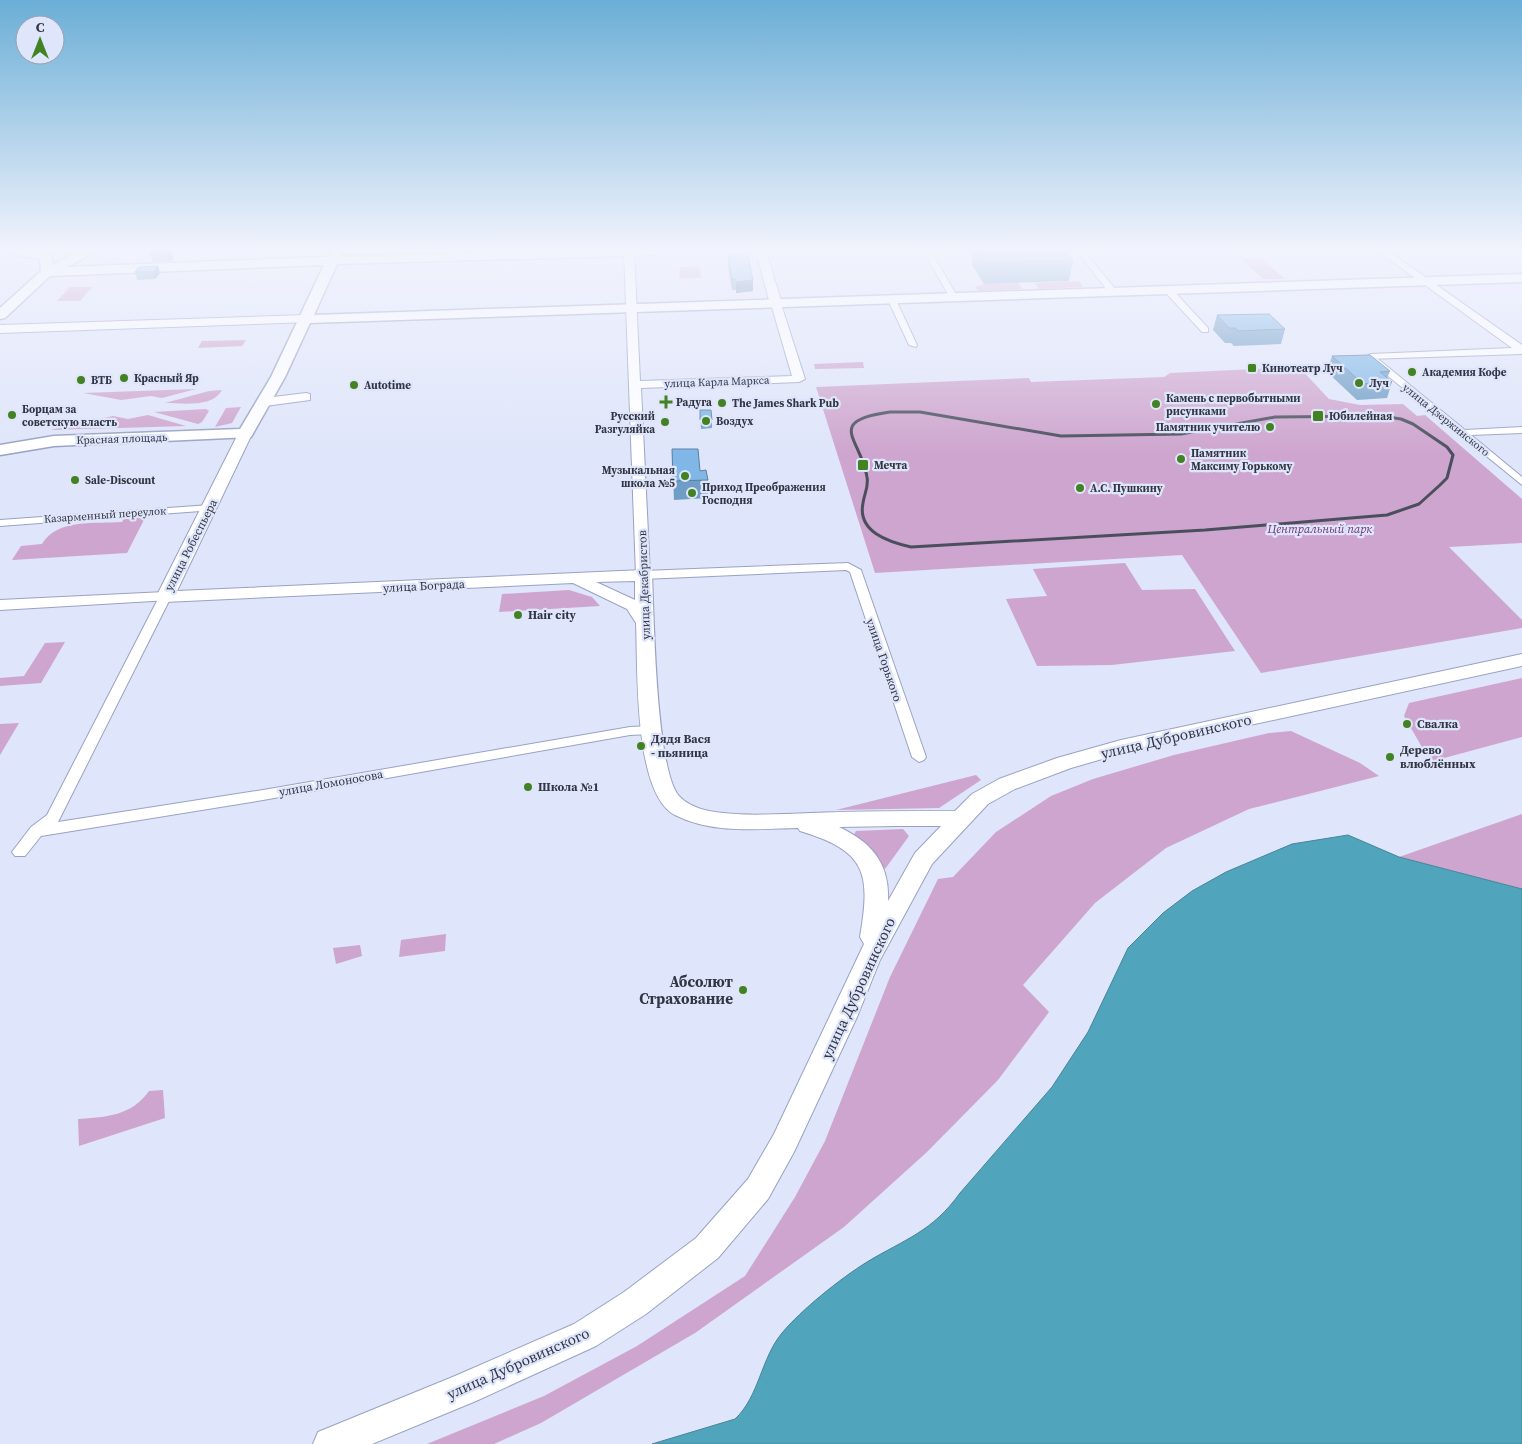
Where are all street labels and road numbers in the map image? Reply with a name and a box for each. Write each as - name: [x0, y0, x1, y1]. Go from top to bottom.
- street label: улица Карла Маркса: [664, 373, 770, 391]
- street label: улица Дзержинского: [1399, 380, 1493, 460]
- street label: Красная площадь: [76, 430, 168, 448]
- street label: улица Робеспьера: [161, 496, 221, 594]
- street label: Казарменный переулок: [43, 503, 167, 527]
- street label: улица Декабристов: [634, 530, 654, 640]
- street label: улица Бограда: [383, 576, 466, 596]
- street label: улица Горького: [862, 616, 906, 704]
- street label: улица Дубровинского: [1099, 708, 1253, 764]
- street label: улица Ломоносова: [278, 766, 385, 800]
- street label: улица Дубровинского: [816, 914, 900, 1062]
- street label: улица Дубровинского: [443, 1322, 593, 1404]

